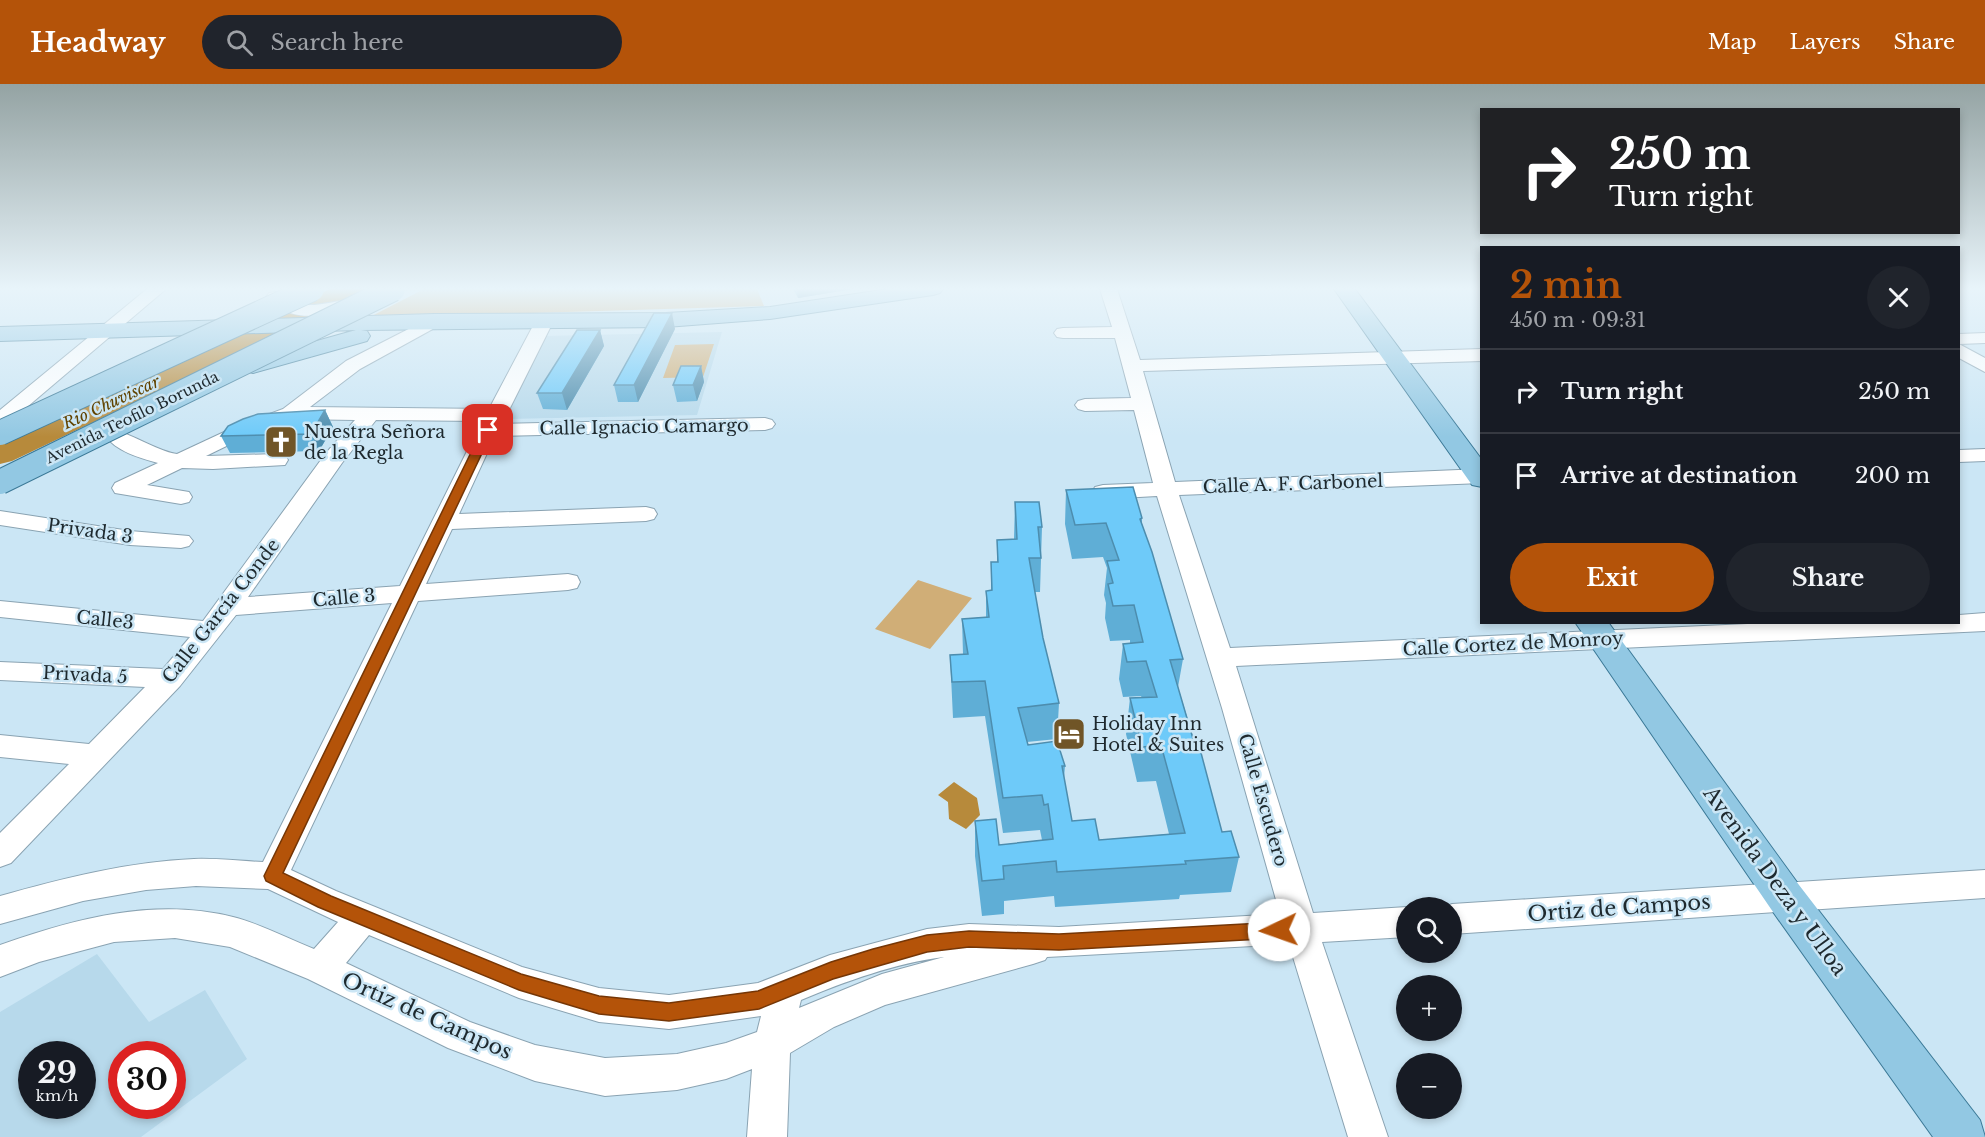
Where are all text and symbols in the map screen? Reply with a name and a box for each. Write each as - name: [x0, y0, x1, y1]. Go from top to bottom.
- search box: [202, 15, 622, 69]
- text: Headway: [30, 25, 166, 60]
- icon: search: [223, 26, 256, 59]
- text: Search here: [271, 29, 404, 56]
- text: Map: [1708, 29, 1757, 55]
- text: Layers: [1790, 29, 1861, 55]
- text: Share: [1894, 29, 1955, 55]
- text: 250 m: [1609, 128, 1751, 180]
- icon: right: [1510, 132, 1588, 210]
- text: Turn right: [1609, 180, 1753, 213]
- text: 2 min: [1510, 263, 1622, 308]
- button: close: [1867, 266, 1930, 329]
- text: 450 m · 09:31: [1510, 308, 1646, 332]
- street label: Avenida Teofilo Borunda: [41, 366, 222, 468]
- water label: Rio Chuviscar: [58, 371, 163, 434]
- icon: right: [1510, 375, 1543, 408]
- text: Turn right: [1561, 378, 1683, 405]
- text: 250 m: [1858, 378, 1930, 405]
- pin: [462, 404, 513, 455]
- icon: arrive: [471, 413, 504, 446]
- street label: Calle Ignacio Camargo: [539, 414, 749, 440]
- place label: Nuestra Señora de la Regla: [304, 421, 445, 464]
- church icon: Nuestra Señora de la Regla: [263, 424, 299, 460]
- icon: arrive: [1510, 459, 1543, 492]
- text: Arrive at destination: [1561, 462, 1798, 489]
- text: 200 m: [1855, 462, 1930, 489]
- street label: Calle A. F. Carbonel: [1202, 470, 1384, 498]
- street label: Privada 3: [46, 514, 134, 548]
- street label: Calle García Conde: [158, 534, 284, 688]
- button: Exit: [1510, 543, 1714, 612]
- button: Share: [1726, 543, 1930, 612]
- street label: Calle 3: [312, 584, 376, 612]
- street label: Calle3: [75, 606, 135, 634]
- street label: Calle Cortez de Monroy: [1402, 627, 1624, 661]
- street label: Privada 5: [42, 662, 128, 688]
- place label: Holiday Inn Hotel & Suites: [1092, 713, 1224, 756]
- hotel icon: Holiday Inn Hotel & Suites: [1051, 716, 1087, 752]
- street label: Calle Escudero: [1234, 731, 1292, 869]
- street label: Avenida Deza y Ulloa: [1697, 780, 1853, 981]
- street label: Ortiz de Campos: [1527, 889, 1711, 927]
- map controls: [1396, 897, 1462, 1119]
- button: search: [1396, 897, 1462, 963]
- position arrow: [1247, 898, 1311, 962]
- street label: Ortiz de Campos: [338, 967, 516, 1065]
- button: +: [1396, 975, 1462, 1041]
- speed limit sign: 30: [108, 1041, 186, 1119]
- button: −: [1396, 1053, 1462, 1119]
- text: 29: [37, 1054, 77, 1091]
- text: km/h: [36, 1086, 78, 1105]

